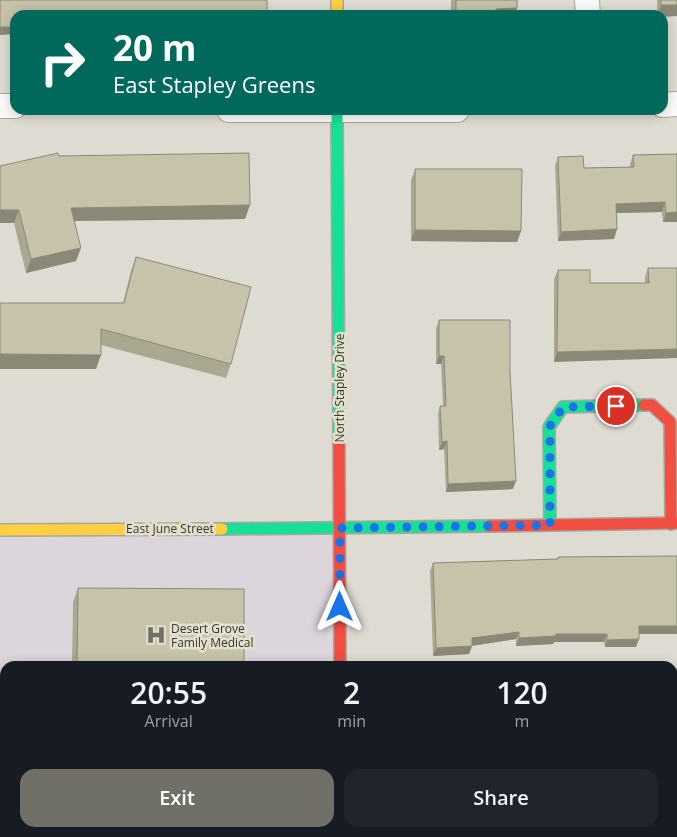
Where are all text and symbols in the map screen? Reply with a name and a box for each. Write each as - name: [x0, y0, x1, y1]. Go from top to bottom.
- text: 20 m: [113, 24, 196, 71]
- icon: right: [30, 30, 95, 95]
- text: East Stapley Greens: [113, 69, 315, 99]
- street label: North Stapley Drive: [331, 333, 348, 443]
- pin: [595, 385, 637, 427]
- icon: arrive: [602, 392, 630, 420]
- street label: East June Street: [126, 520, 214, 537]
- position arrow: [313, 580, 365, 632]
- place label: Desert Grove Family Medical: [171, 620, 254, 651]
- hospital icon: Desert Grove Family Medical: [145, 624, 167, 646]
- text: 20:55: [130, 672, 207, 713]
- text: 2: [343, 672, 360, 713]
- text: 120: [496, 672, 548, 713]
- text: Arrival: [145, 710, 193, 732]
- text: min: [337, 710, 366, 732]
- text: m: [515, 710, 529, 732]
- button: Exit: [20, 769, 334, 827]
- button: Share: [344, 769, 658, 827]

